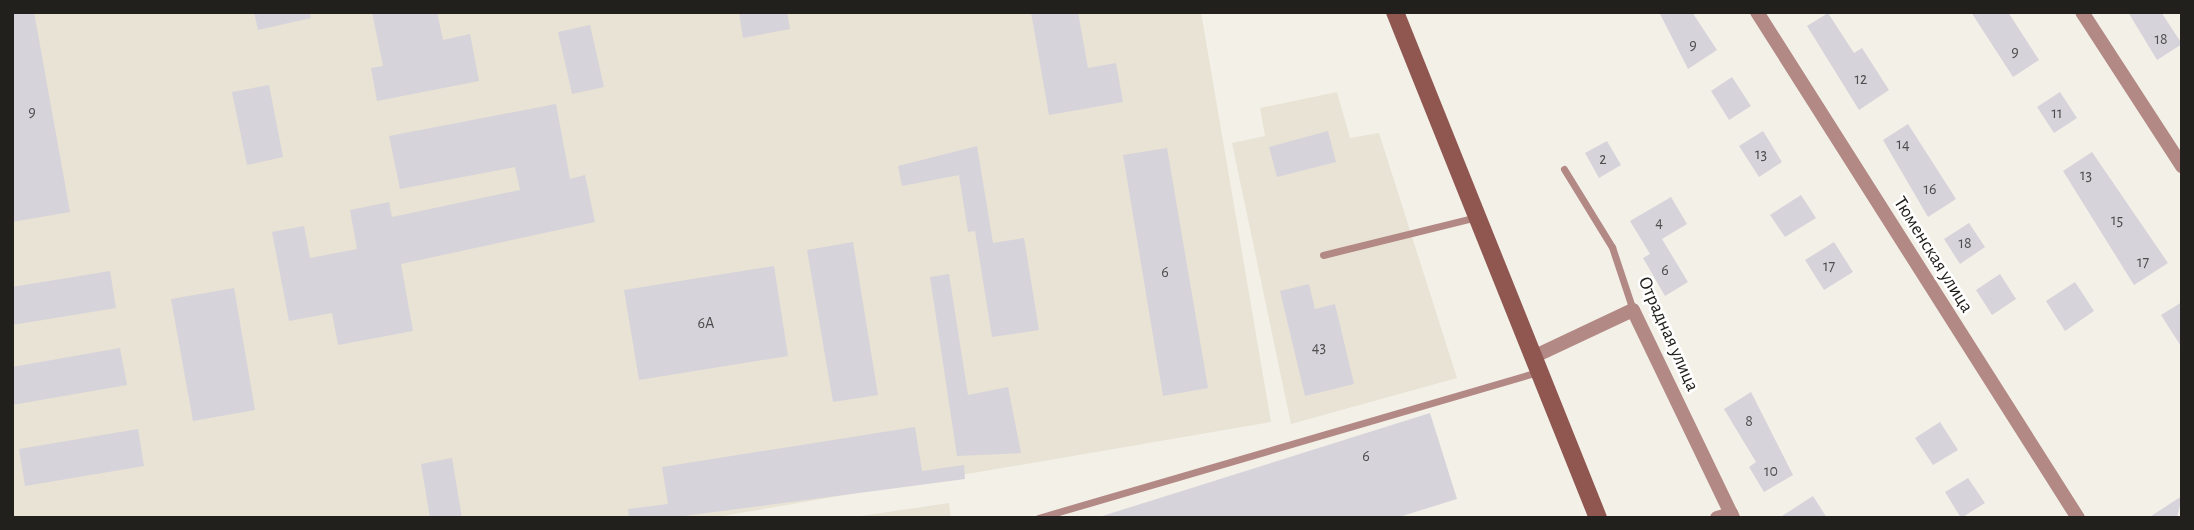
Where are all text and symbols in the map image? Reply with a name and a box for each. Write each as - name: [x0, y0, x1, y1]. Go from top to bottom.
- house number: 18: [2154, 29, 2168, 49]
- house number: 9: [1689, 35, 1697, 55]
- house number: 9: [2011, 42, 2019, 62]
- house number: 12: [1855, 69, 1867, 89]
- house number: 9: [28, 102, 36, 122]
- house number: 11: [2051, 103, 2063, 123]
- house number: 14: [1896, 134, 1910, 154]
- house number: 13: [1755, 144, 1767, 164]
- house number: 2: [1599, 149, 1607, 169]
- house number: 13: [2080, 165, 2092, 185]
- house number: 16: [1923, 179, 1937, 199]
- street label: Тюменская улица: [1888, 193, 1978, 317]
- house number: 15: [2111, 210, 2123, 230]
- house number: 4: [1655, 212, 1663, 232]
- house number: 18: [1958, 233, 1972, 253]
- house number: 17: [2137, 252, 2149, 272]
- house number: 17: [1823, 256, 1835, 276]
- house number: 6: [1661, 260, 1669, 280]
- house number: 6: [1161, 262, 1169, 282]
- street label: Отрадная улица: [1633, 273, 1703, 395]
- house number: 6А: [698, 313, 714, 333]
- house number: 43: [1312, 337, 1326, 357]
- house number: 8: [1745, 411, 1753, 431]
- house number: 6: [1362, 446, 1370, 466]
- house number: 10: [1764, 461, 1778, 481]

